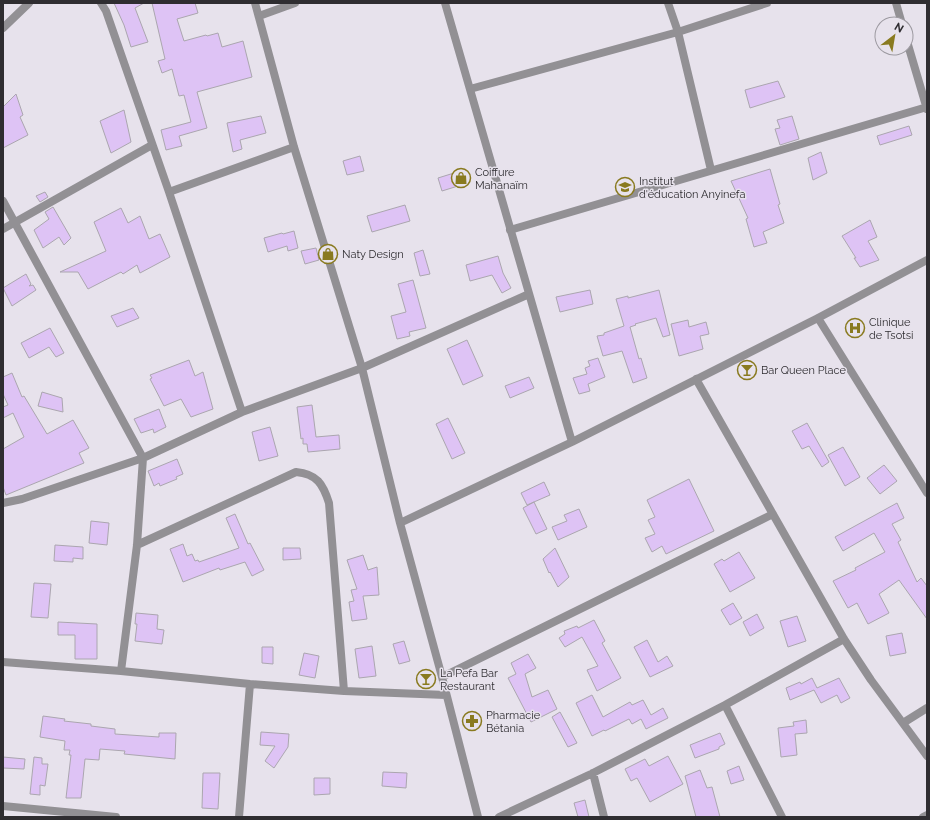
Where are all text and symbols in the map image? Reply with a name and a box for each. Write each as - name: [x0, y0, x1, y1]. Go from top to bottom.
- north arrow: [874, 16, 914, 56]
- text: N: [892, 20, 906, 36]
- place label: Coiffure Mahanaïm: [475, 166, 528, 192]
- shop icon: Coiffure Mahanaïm: [450, 167, 472, 189]
- place label: Institut d'éducation Anyinefa: [639, 175, 745, 201]
- school or university icon: Institut d'éducation Anyinefa: [614, 176, 636, 198]
- shop icon: Naty Design: [317, 243, 339, 265]
- place label: Naty Design: [342, 248, 404, 261]
- place label: Clinique de Tsotsi: [869, 316, 914, 342]
- hospital icon: Clinique de Tsotsi: [844, 317, 866, 339]
- bar icon: Bar Queen Place: [736, 359, 758, 381]
- place label: Bar Queen Place: [761, 364, 846, 377]
- place label: La Pefa Bar Restaurant: [440, 667, 498, 693]
- bar icon: La Pefa Bar Restaurant: [415, 668, 437, 690]
- place label: Pharmacie Bétania: [486, 709, 541, 735]
- pharmacy icon: Pharmacie Bétania: [461, 710, 483, 732]

